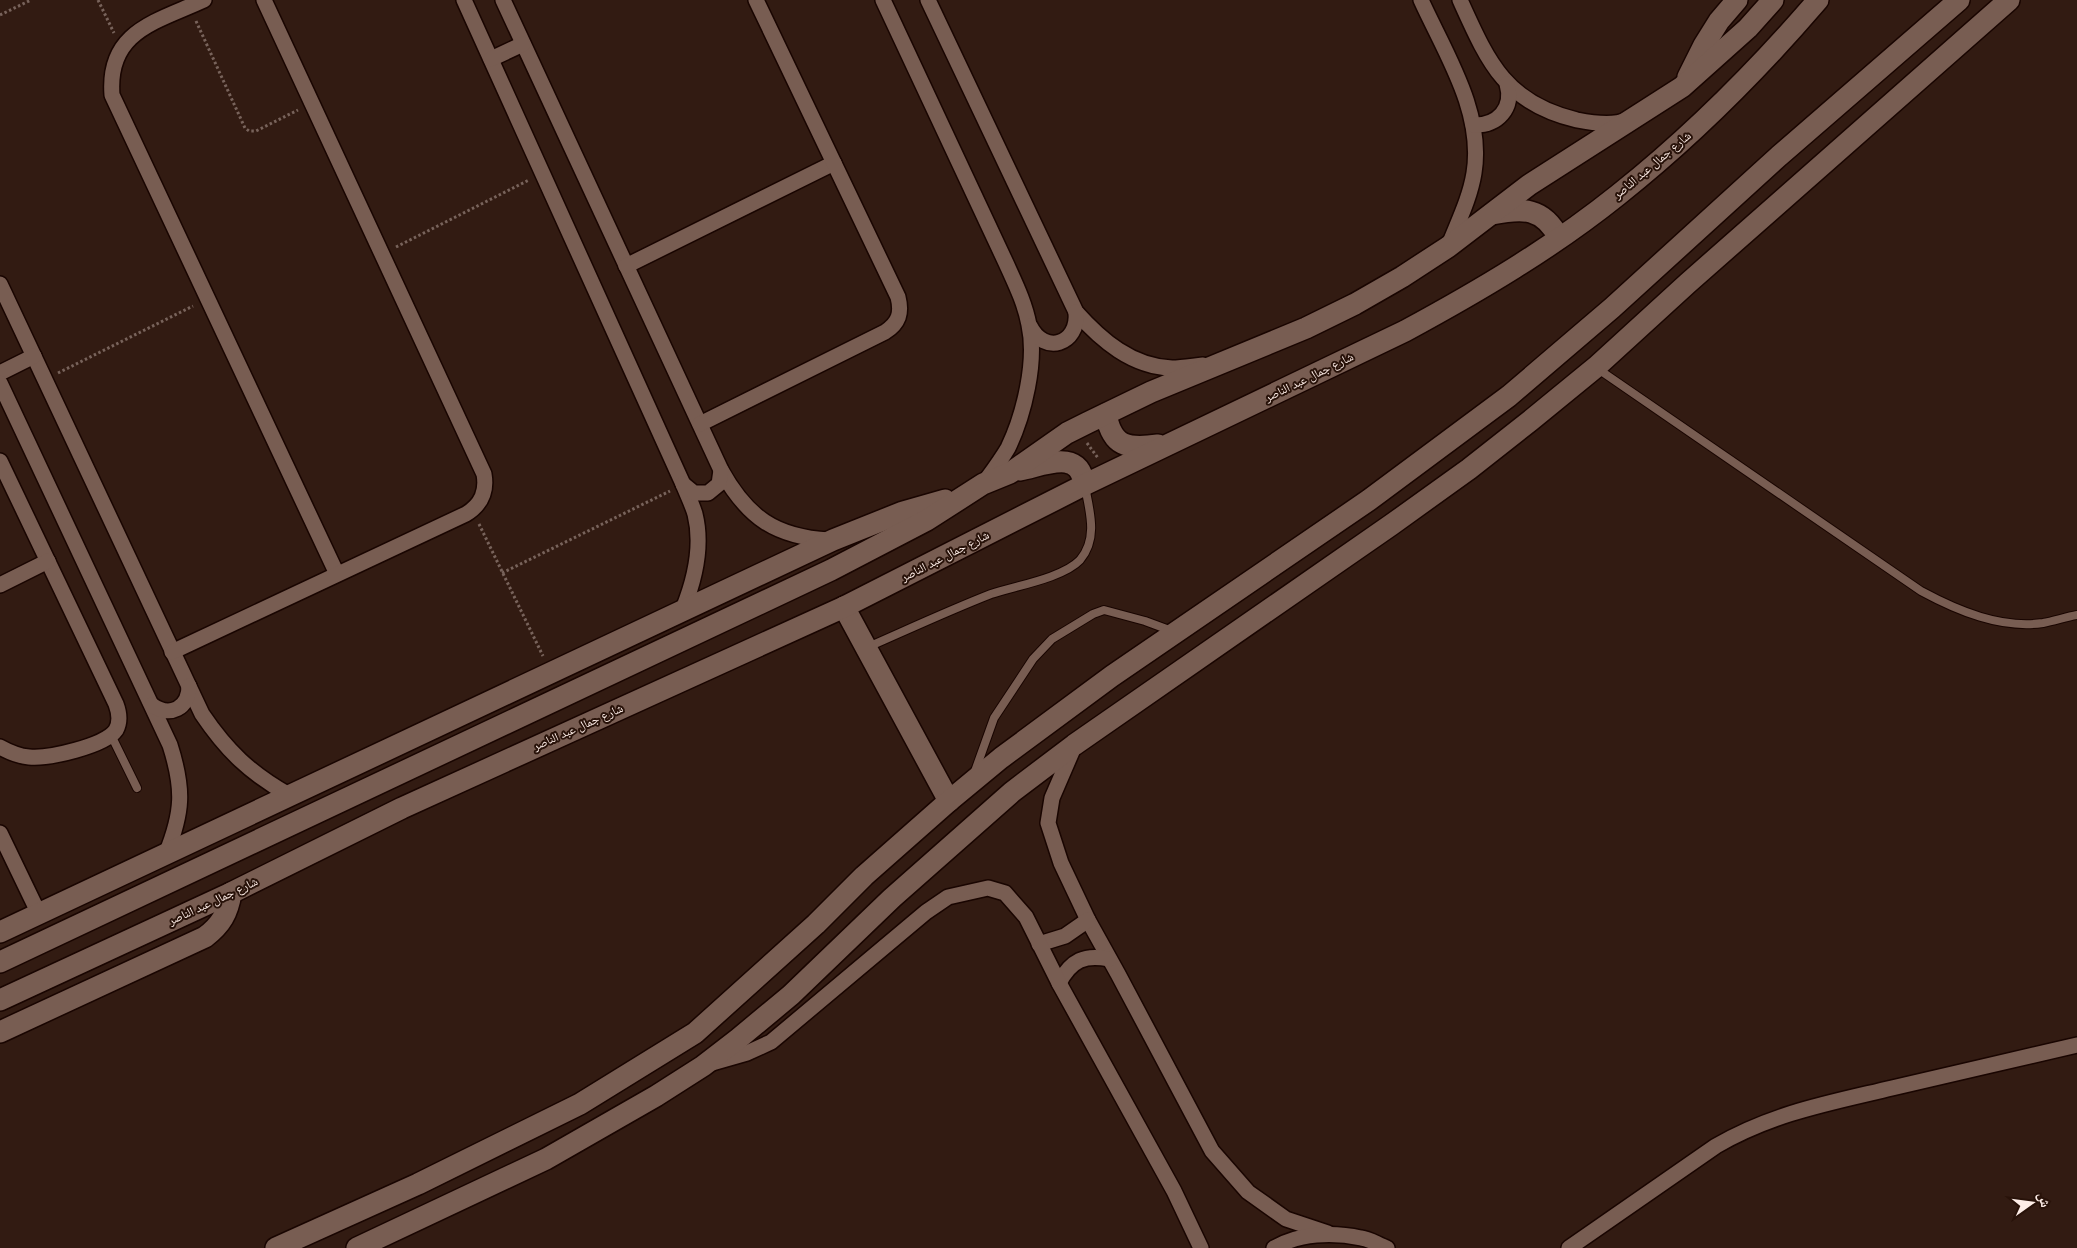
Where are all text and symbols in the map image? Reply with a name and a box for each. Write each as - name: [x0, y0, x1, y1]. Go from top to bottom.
- street label: شارع جمال عبد الناصر: [1610, 128, 1694, 203]
- street label: شارع جمال عبد الناصر: [1261, 349, 1356, 406]
- street label: شارع جمال عبد الناصر: [898, 528, 992, 586]
- street label: شارع جمال عبد الناصر: [530, 701, 626, 754]
- street label: شارع جمال عبد الناصر: [165, 874, 260, 929]
- north arrow: [2007, 1178, 2057, 1228]
- text: ش: [2034, 1191, 2054, 1209]

